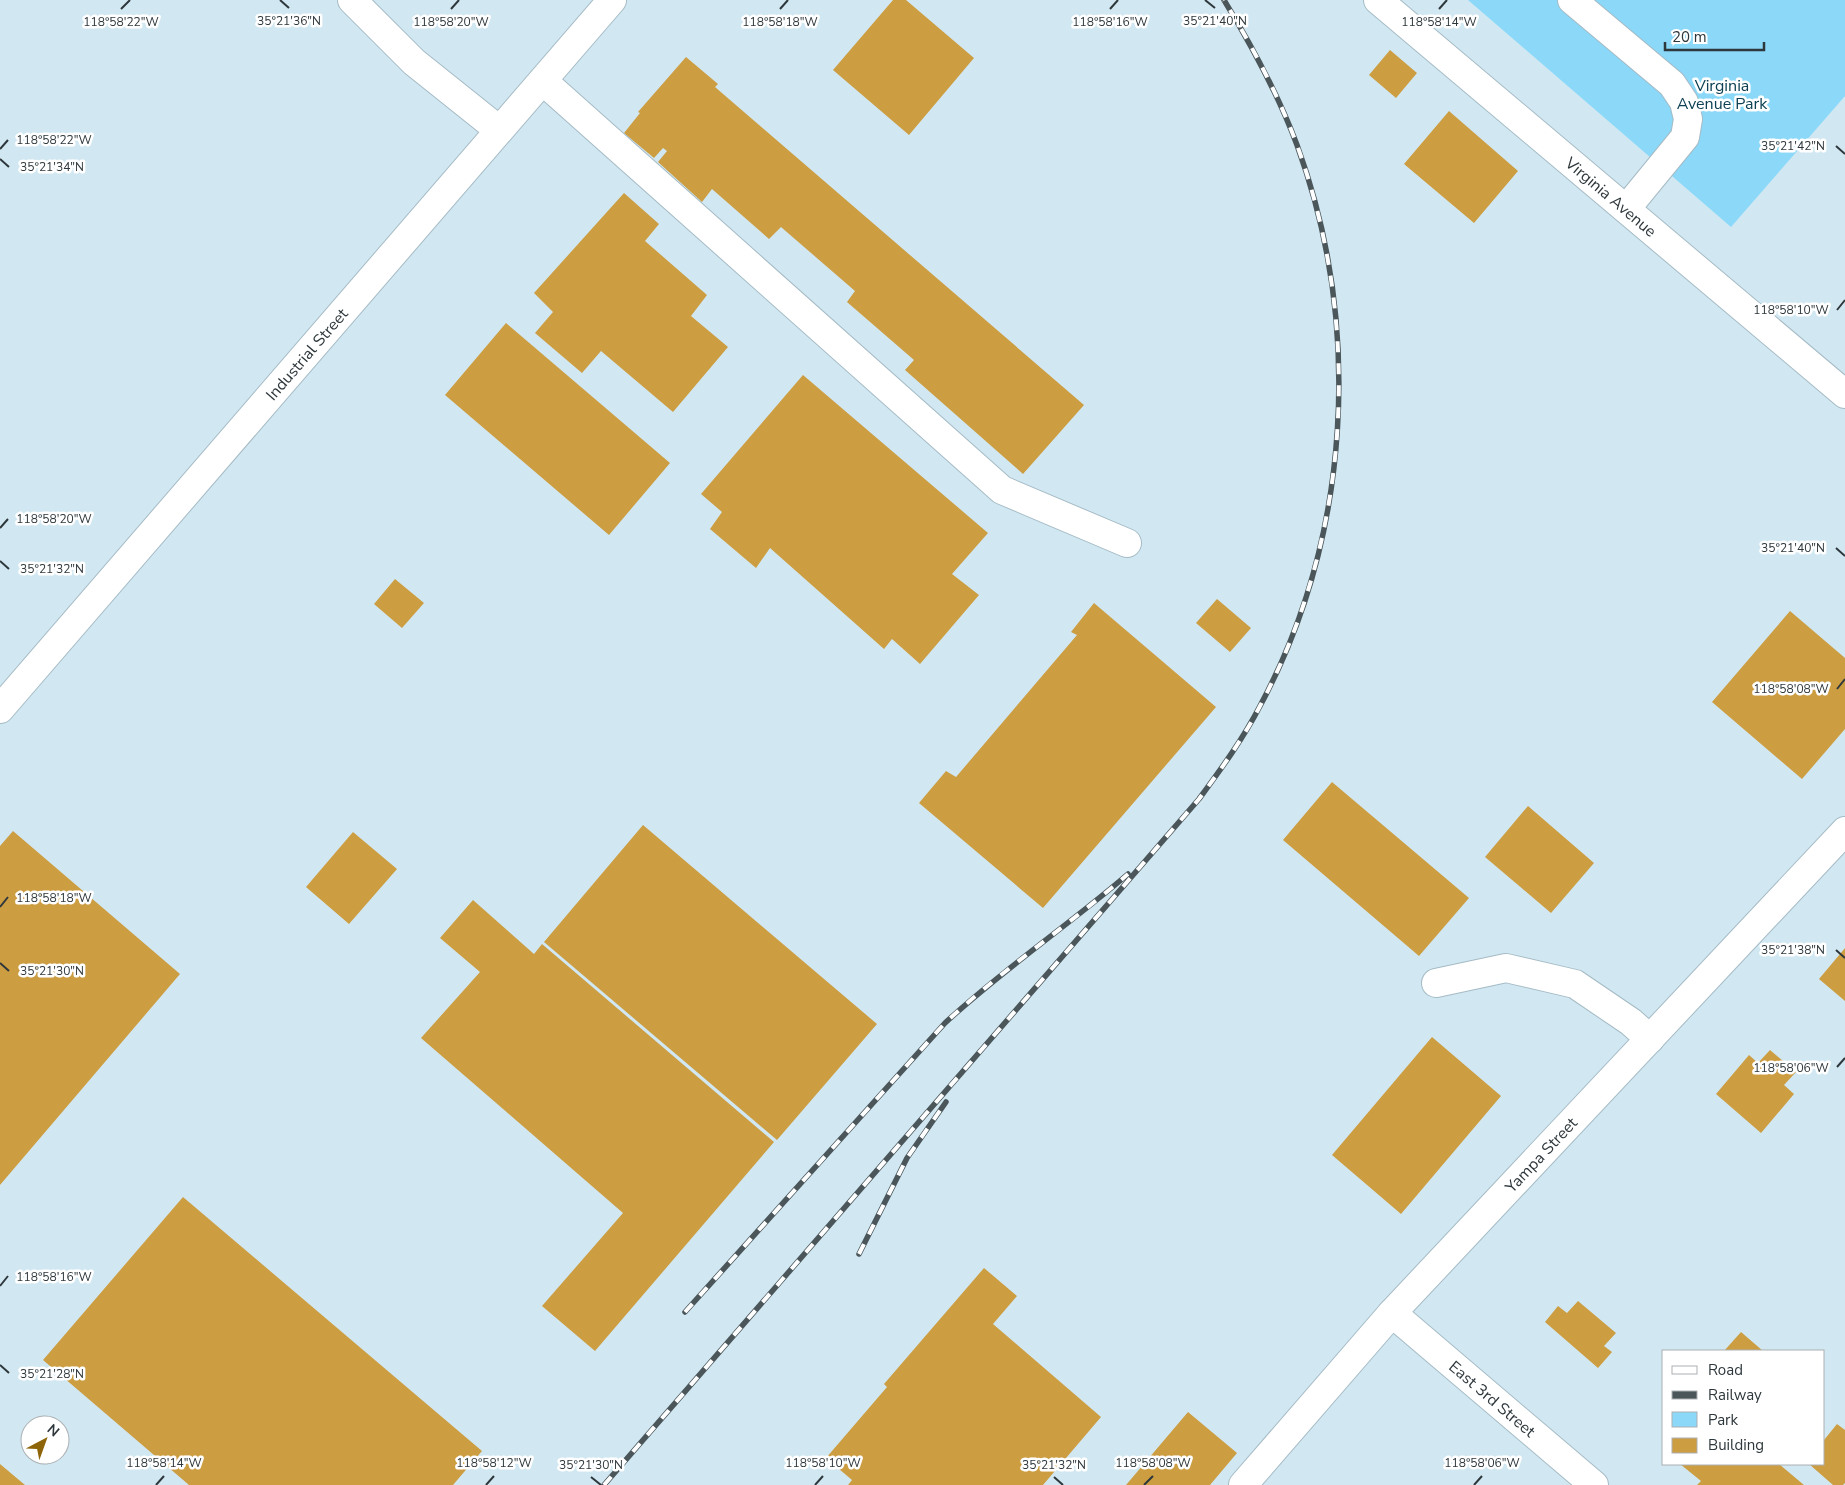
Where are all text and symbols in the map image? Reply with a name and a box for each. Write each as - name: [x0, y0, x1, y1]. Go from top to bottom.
- text: 35°21'36"N: [257, 13, 321, 29]
- text: 35°21'40"N: [1183, 13, 1247, 29]
- text: 118°58'22"W: [83, 14, 159, 30]
- text: 118°58'20"W: [413, 14, 489, 30]
- text: 118°58'18"W: [742, 14, 818, 30]
- text: 118°58'16"W: [1072, 14, 1148, 30]
- text: 118°58'14"W: [1401, 14, 1477, 30]
- scale bar: [1665, 20, 1764, 52]
- text: 20 m: [1672, 27, 1707, 47]
- park label: Virginia Avenue Park: [1677, 75, 1768, 115]
- text: 118°58'22"W: [16, 132, 92, 148]
- text: 35°21'42"N: [1761, 138, 1825, 154]
- street label: Virginia Avenue: [1559, 152, 1661, 242]
- text: 35°21'34"N: [20, 159, 84, 175]
- text: 118°58'10"W: [1753, 302, 1829, 318]
- street label: Industrial Street: [261, 304, 353, 405]
- text: 118°58'20"W: [16, 511, 92, 527]
- text: 35°21'40"N: [1761, 540, 1825, 556]
- text: 35°21'32"N: [20, 561, 84, 577]
- text: 118°58'08"W: [1753, 681, 1829, 697]
- text: 118°58'18"W: [16, 890, 92, 906]
- text: 35°21'38"N: [1761, 942, 1825, 958]
- text: 35°21'30"N: [20, 963, 84, 979]
- text: 118°58'06"W: [1753, 1060, 1829, 1076]
- street label: Yampa Street: [1500, 1112, 1583, 1199]
- text: 118°58'16"W: [16, 1269, 92, 1285]
- legend: [1662, 1350, 1825, 1465]
- street label: East 3rd Street: [1444, 1356, 1540, 1443]
- text: Road: [1708, 1360, 1743, 1380]
- text: 35°21'28"N: [20, 1366, 84, 1382]
- text: Railway: [1708, 1385, 1762, 1405]
- text: Park: [1708, 1410, 1738, 1430]
- north arrow: [20, 1415, 70, 1465]
- text: N: [43, 1420, 63, 1441]
- text: Building: [1708, 1435, 1764, 1455]
- text: 118°58'14"W: [126, 1455, 202, 1471]
- text: 118°58'12"W: [456, 1455, 532, 1471]
- text: 118°58'10"W: [785, 1455, 861, 1471]
- text: 118°58'08"W: [1115, 1455, 1191, 1471]
- text: 118°58'06"W: [1444, 1455, 1520, 1471]
- text: 35°21'30"N: [559, 1457, 623, 1473]
- text: 35°21'32"N: [1022, 1457, 1086, 1473]

